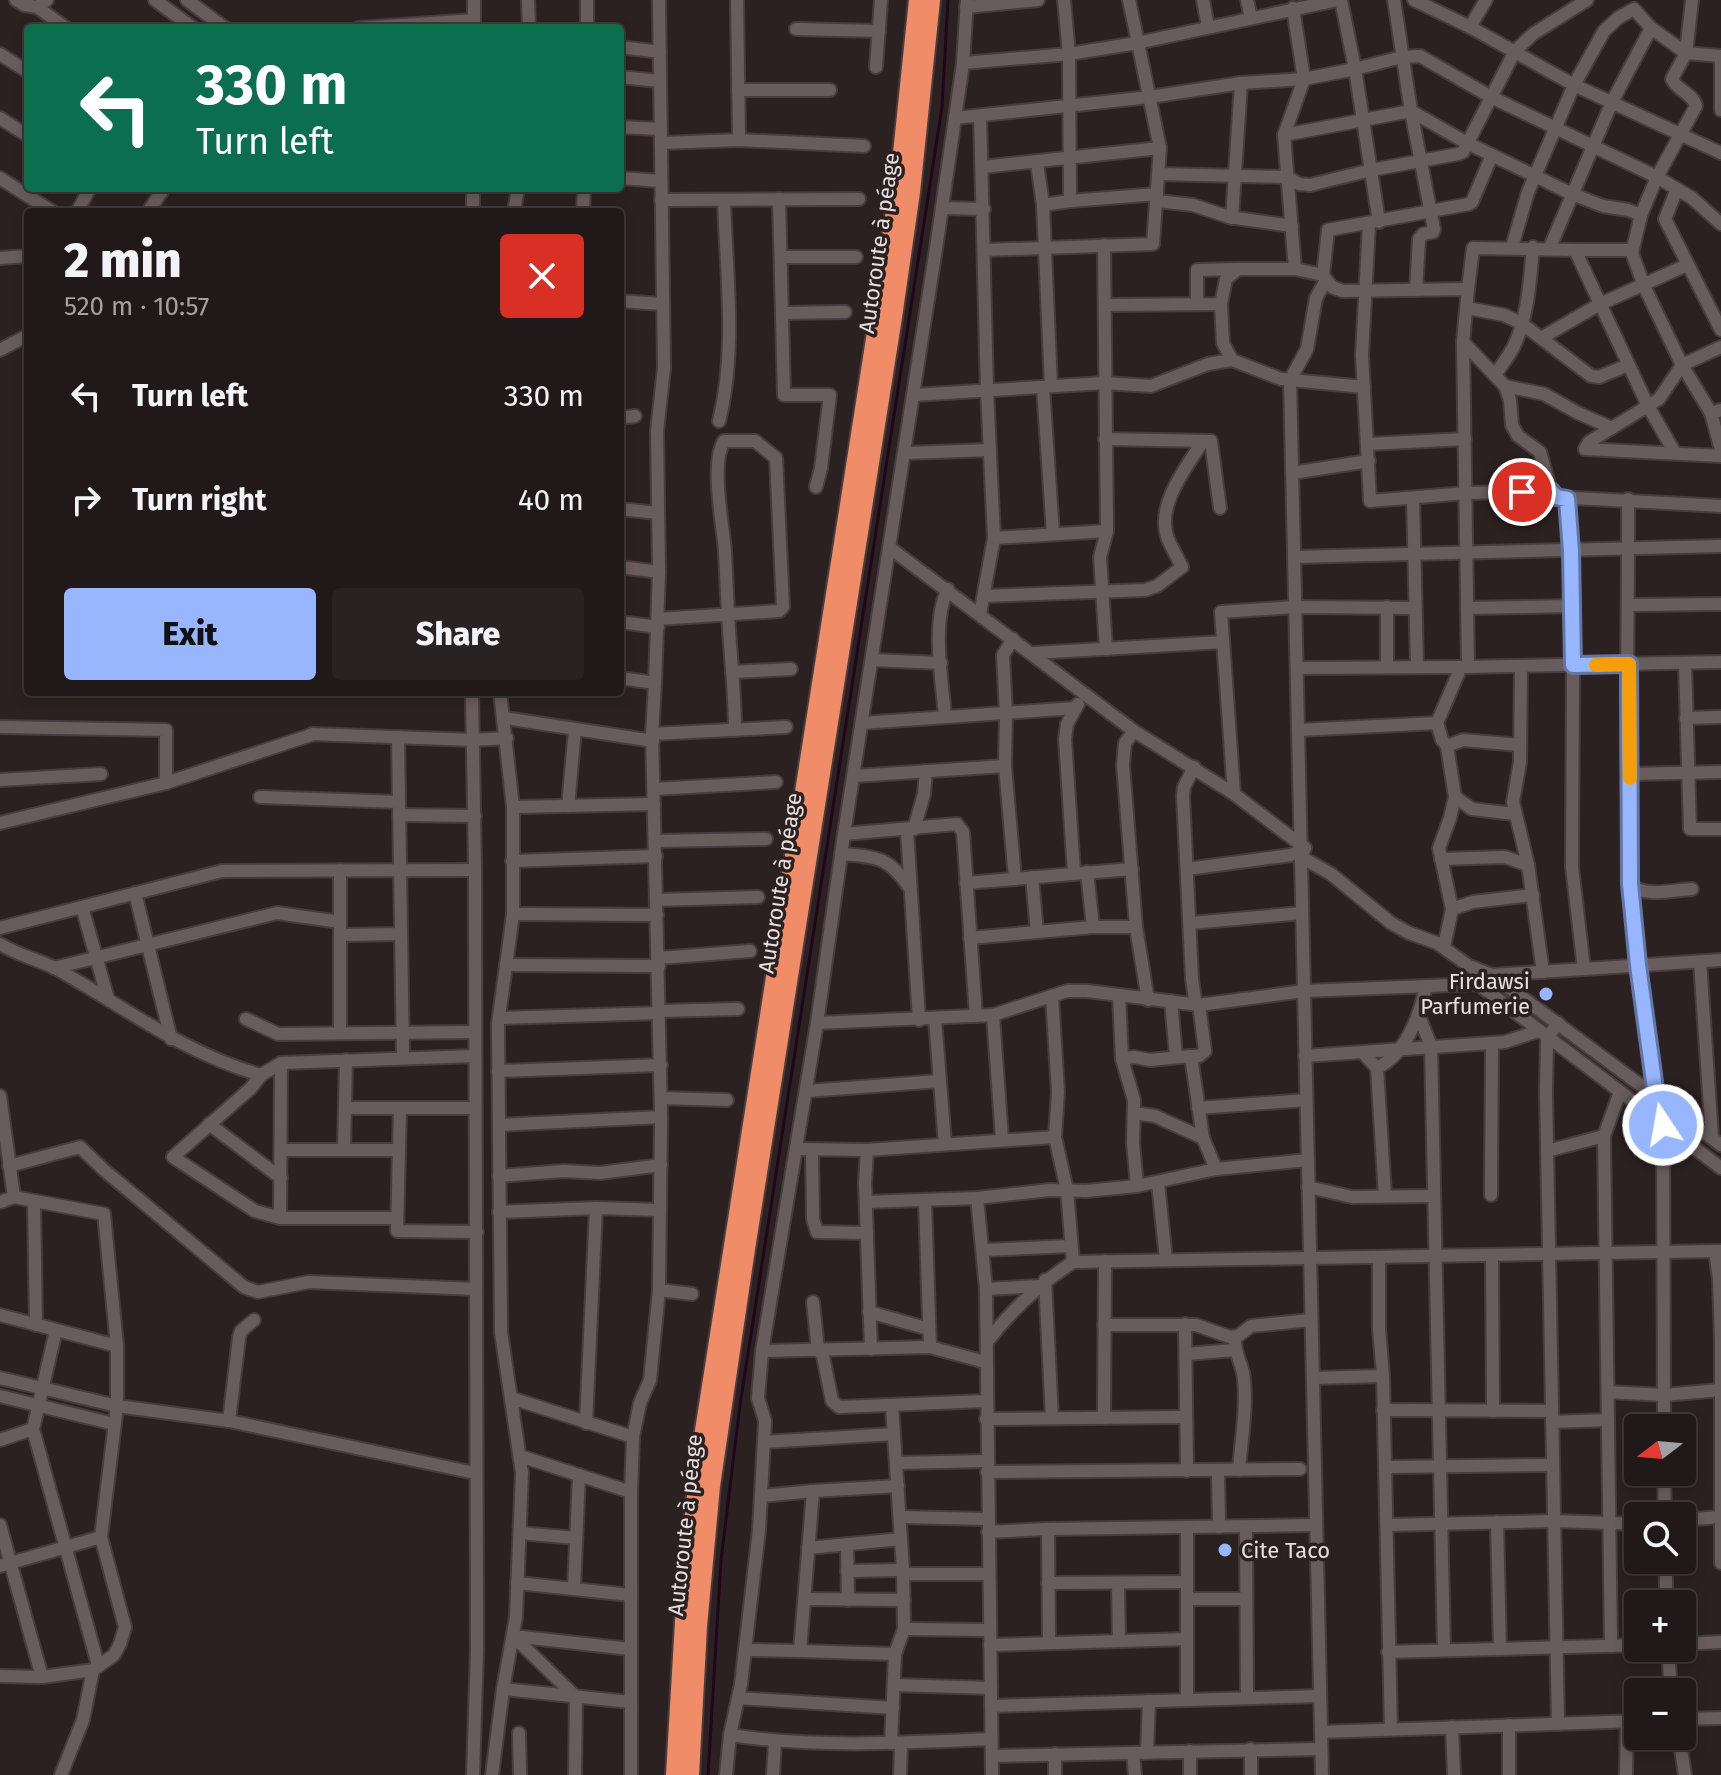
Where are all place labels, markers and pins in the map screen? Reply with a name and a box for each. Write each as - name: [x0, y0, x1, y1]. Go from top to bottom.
- pin: [1488, 458, 1556, 526]
- place label: Firdawsi Parfumerie: [1420, 968, 1530, 1020]
- marker: Firdawsi Parfumerie: [1537, 985, 1555, 1003]
- place label: Cite Taco: [1241, 1537, 1330, 1564]
- marker: Cite Taco: [1216, 1541, 1234, 1559]

